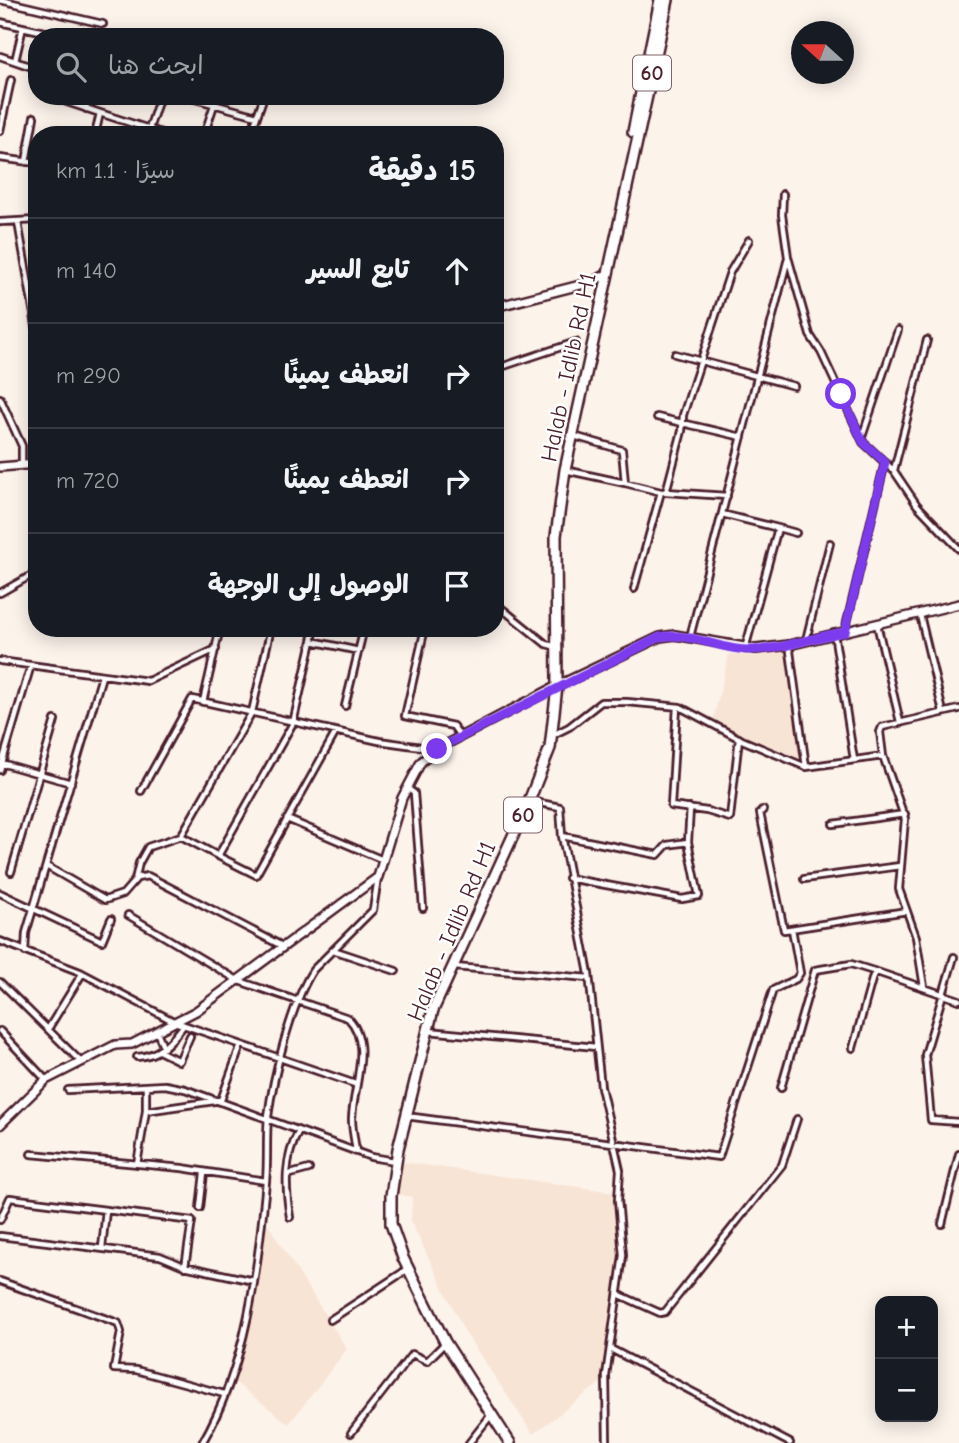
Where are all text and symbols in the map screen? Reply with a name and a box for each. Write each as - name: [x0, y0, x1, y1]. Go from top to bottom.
- north arrow: [791, 21, 854, 84]
- search box: [28, 28, 504, 105]
- icon: search: [52, 48, 90, 86]
- text: ابحث هنا: [108, 51, 204, 81]
- road number: 60: [633, 56, 671, 90]
- text: 15 دقيقة: [368, 153, 476, 188]
- text: سيرًا · 1.1 km: [56, 157, 175, 184]
- icon: ahead: [438, 252, 476, 290]
- text: تابع السير: [307, 255, 409, 285]
- text: 140 m: [56, 257, 117, 284]
- street label: Halab - Idlib Rd H1: [535, 270, 602, 464]
- icon: right: [438, 357, 476, 395]
- text: انعطف يمينًا: [284, 360, 409, 390]
- text: 290 m: [56, 362, 121, 389]
- route start: [825, 378, 856, 409]
- icon: right: [438, 462, 476, 500]
- text: انعطف يمينًا: [284, 465, 409, 495]
- text: 720 m: [56, 467, 120, 494]
- icon: arrive: [438, 567, 476, 605]
- text: الوصول إلى الوجهة: [208, 570, 409, 600]
- route end: [421, 733, 452, 764]
- road number: 60: [504, 798, 542, 832]
- street label: Halab - Idlib Rd H1: [401, 837, 502, 1025]
- map controls: [875, 1296, 938, 1422]
- button: +: [875, 1296, 938, 1359]
- button: −: [875, 1359, 938, 1422]

